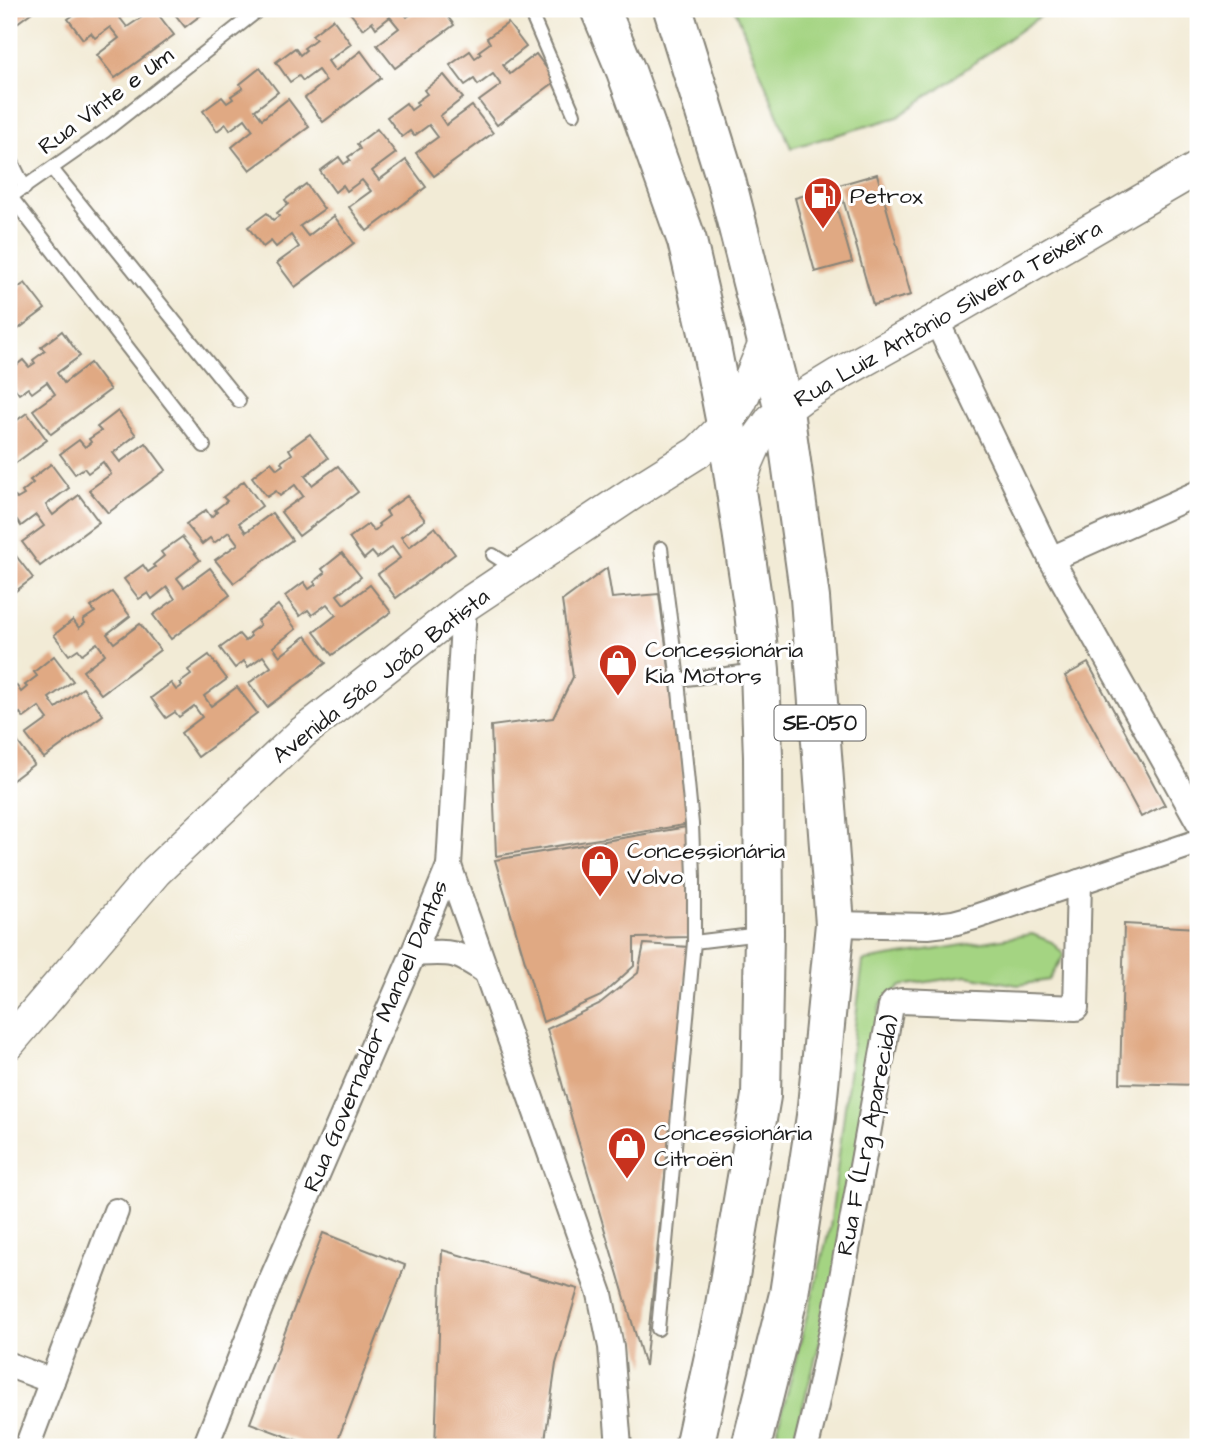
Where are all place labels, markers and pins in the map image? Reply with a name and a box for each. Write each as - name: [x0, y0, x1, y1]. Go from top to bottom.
- fuel station icon: Petrox: [802, 175, 844, 230]
- place label: Petrox: [850, 180, 923, 212]
- place label: Concessionária Kia Motors: [645, 634, 804, 692]
- shop icon: Concessionária Kia Motors: [597, 642, 639, 697]
- place label: Concessionária Volvo: [627, 835, 786, 893]
- shop icon: Concessionária Volvo: [579, 843, 621, 898]
- place label: Concessionária Citroën: [654, 1117, 813, 1175]
- shop icon: Concessionária Citroën: [606, 1125, 648, 1180]

